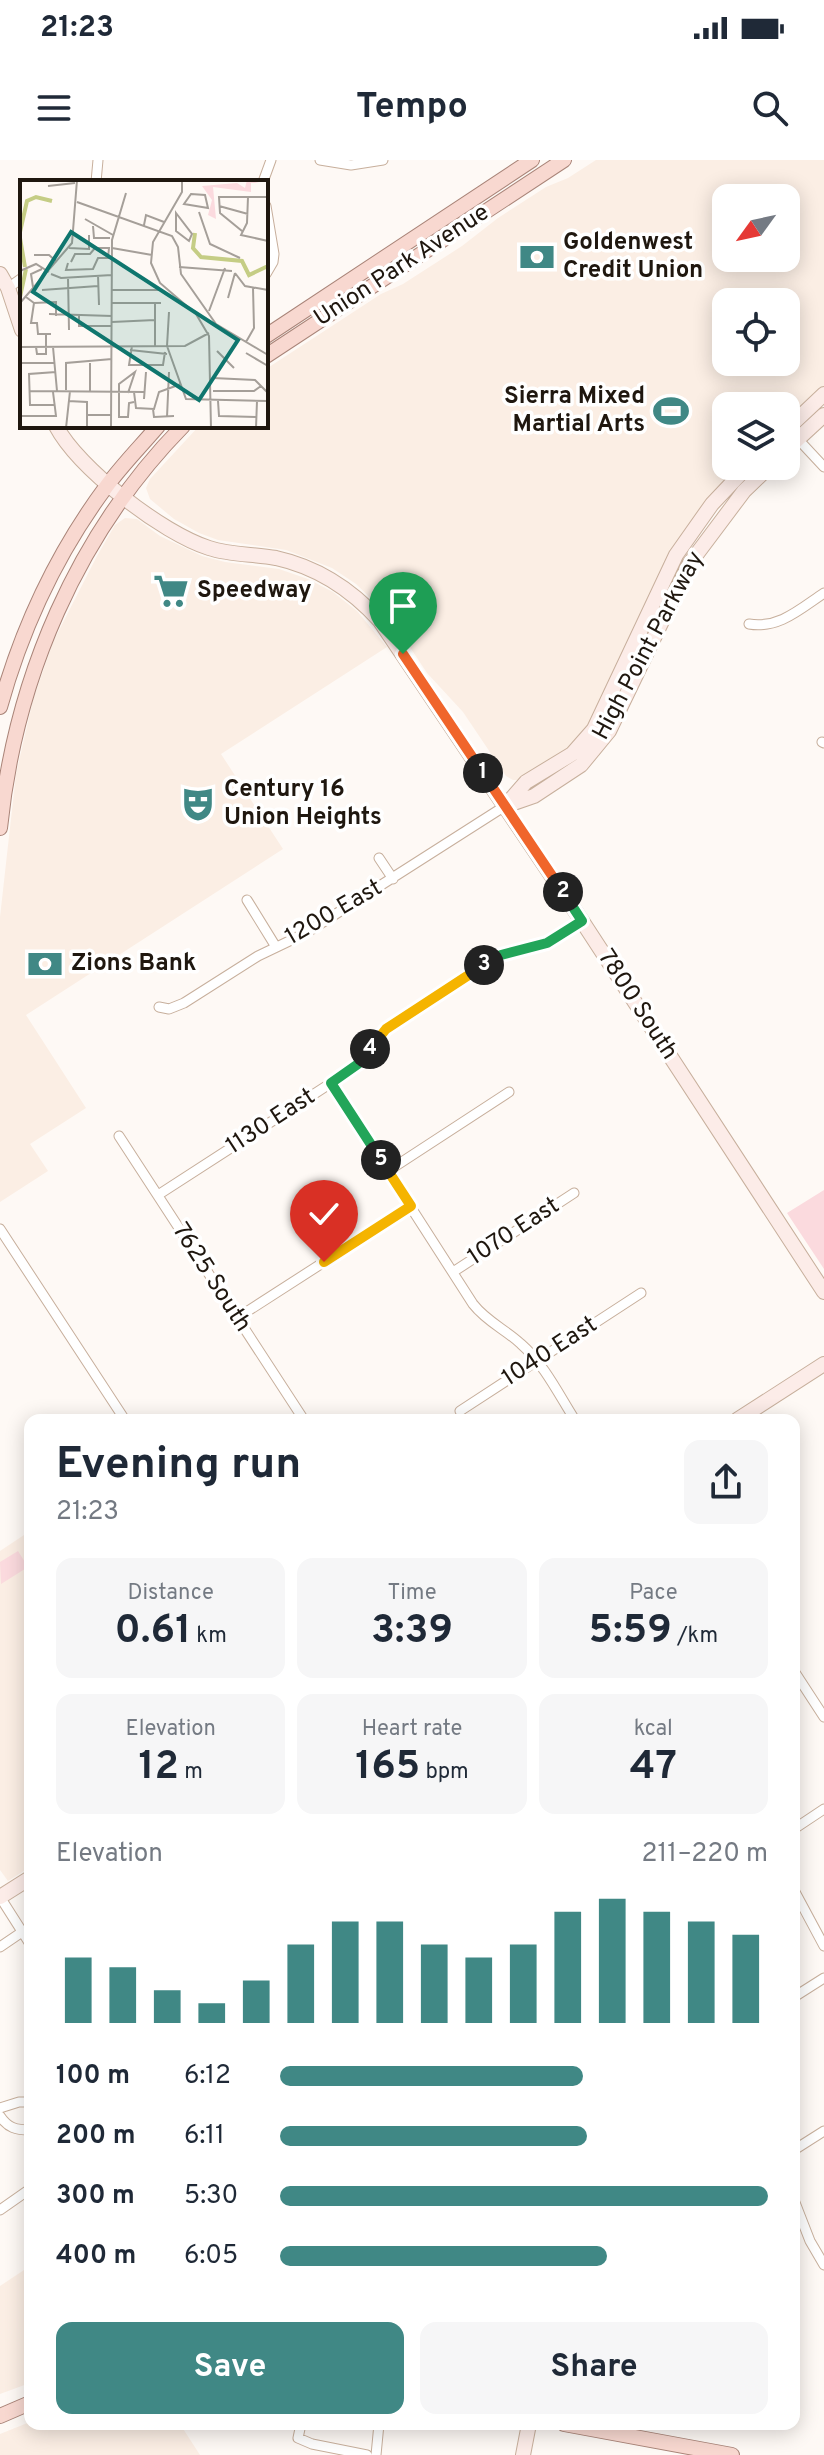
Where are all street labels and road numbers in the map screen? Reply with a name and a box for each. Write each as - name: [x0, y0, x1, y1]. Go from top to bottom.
- street label: Union Park Avenue: [309, 198, 495, 334]
- street label: High Point Parkway: [587, 546, 711, 746]
- street label: 1200 East: [280, 873, 388, 953]
- street label: 7800 South: [590, 944, 684, 1066]
- street label: 1130 East: [221, 1082, 321, 1162]
- street label: 1070 East: [462, 1191, 566, 1273]
- street label: 7625 South: [165, 1218, 257, 1338]
- street label: 1040 East: [497, 1310, 603, 1394]

